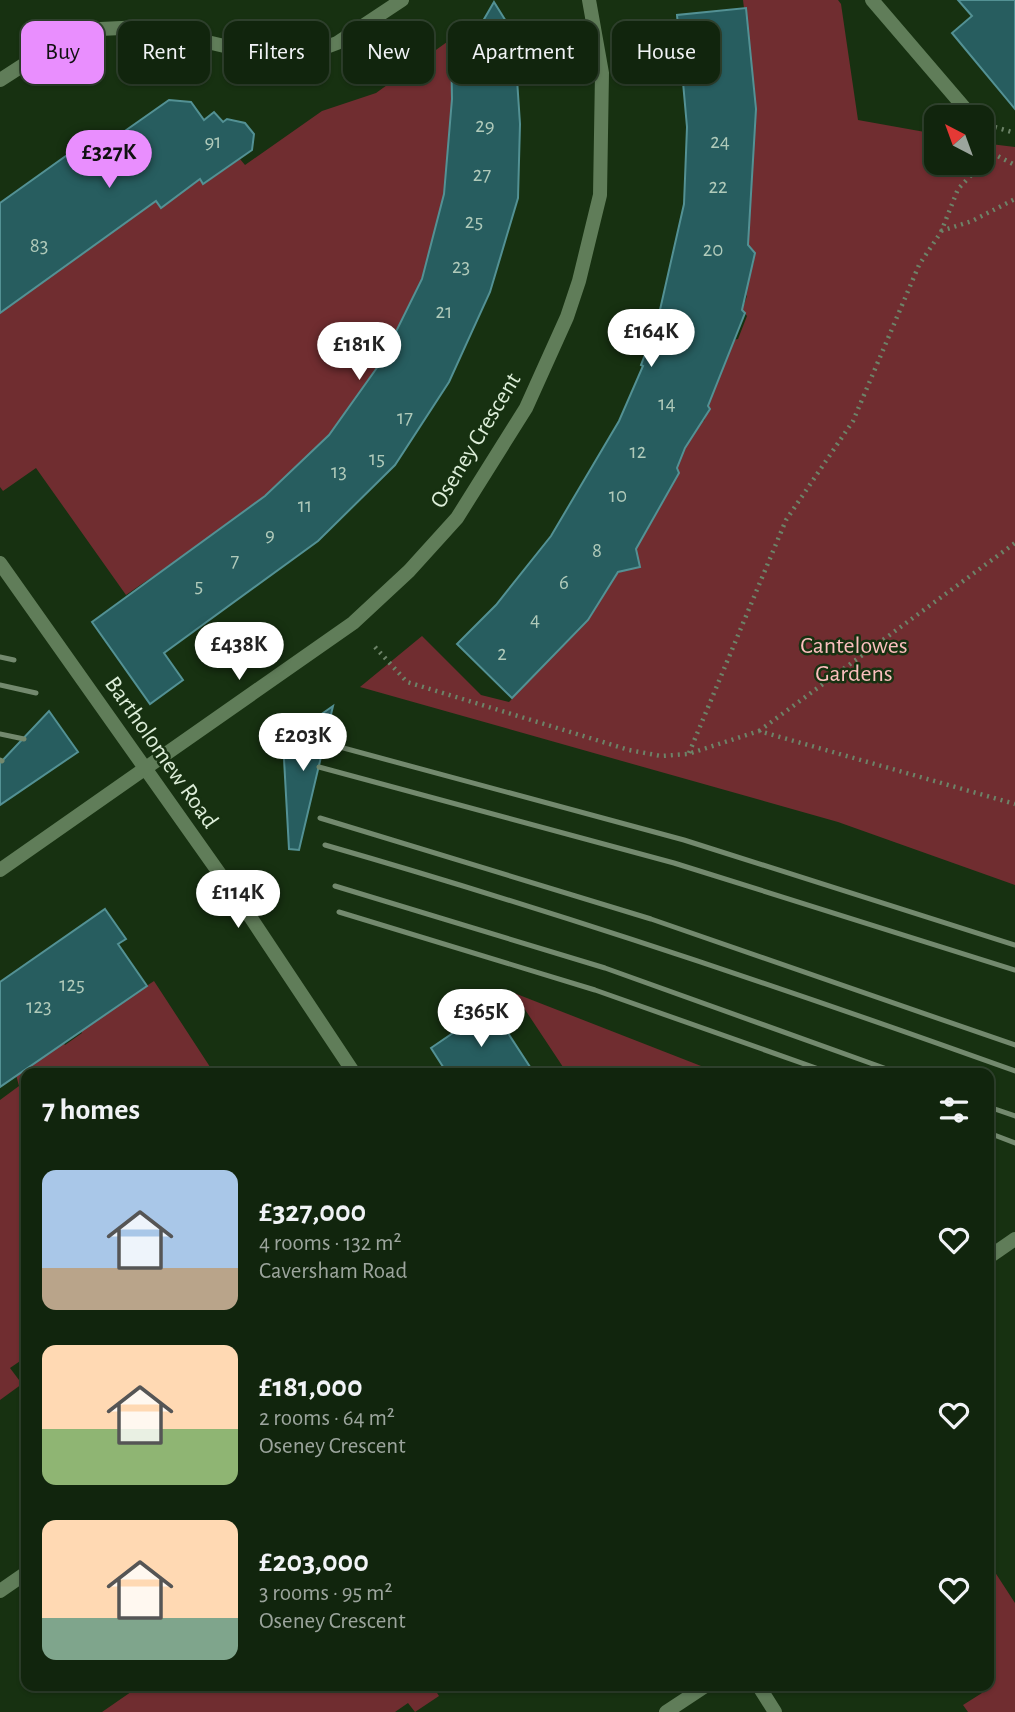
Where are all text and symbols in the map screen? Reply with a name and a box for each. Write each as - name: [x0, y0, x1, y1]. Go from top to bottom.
- chip: Buy: [21, 21, 104, 84]
- chip: Rent: [118, 21, 210, 84]
- chip: Filters: [224, 21, 329, 84]
- chip: New: [343, 21, 434, 84]
- chip: Apartment: [448, 21, 598, 84]
- chip: House: [612, 21, 720, 84]
- north arrow: [924, 105, 994, 175]
- map controls: [924, 105, 994, 175]
- house number: 29: [475, 115, 495, 136]
- pin: £327K: [60, 130, 158, 190]
- house number: 91: [204, 131, 222, 152]
- house number: 24: [710, 131, 730, 152]
- text: £327K: [82, 141, 136, 164]
- house number: 27: [473, 164, 491, 185]
- house number: 22: [708, 176, 728, 197]
- house number: 25: [465, 211, 483, 232]
- house number: 83: [30, 235, 48, 256]
- house number: 20: [703, 239, 723, 260]
- house number: 23: [452, 256, 470, 277]
- house number: 21: [436, 301, 452, 322]
- pin: £164K: [602, 310, 700, 369]
- text: £164K: [624, 320, 678, 343]
- pin: £181K: [310, 322, 408, 382]
- text: £181K: [333, 333, 385, 356]
- street label: Oseney Crescent: [426, 369, 526, 512]
- house number: 14: [658, 393, 676, 414]
- house number: 17: [397, 407, 413, 428]
- house number: 12: [630, 441, 646, 462]
- house number: 15: [369, 448, 385, 469]
- house number: 13: [331, 461, 347, 482]
- house number: 10: [609, 485, 627, 506]
- house number: 11: [298, 495, 312, 516]
- house number: 9: [265, 524, 275, 545]
- house number: 8: [592, 540, 602, 561]
- house number: 7: [231, 550, 240, 571]
- house number: 6: [559, 572, 569, 593]
- house number: 5: [195, 575, 203, 596]
- house number: 4: [530, 609, 540, 630]
- pin: £438K: [190, 622, 288, 682]
- text: £438K: [211, 633, 267, 656]
- park label: Cantelowes Gardens: [800, 634, 908, 686]
- house number: 2: [497, 643, 507, 664]
- street label: Bartholomew Road: [100, 672, 222, 833]
- pin: £203K: [254, 714, 352, 773]
- text: £203K: [275, 724, 331, 747]
- pin: £114K: [189, 870, 287, 930]
- text: £114K: [212, 881, 264, 904]
- house number: 125: [59, 974, 85, 995]
- pin: £365K: [432, 990, 530, 1049]
- house number: 123: [26, 996, 52, 1017]
- text: £365K: [454, 1000, 508, 1023]
- icon: filters: [935, 1091, 973, 1129]
- text: 7 homes: [42, 1095, 140, 1125]
- text: £327,000: [259, 1197, 366, 1227]
- icon: home: [98, 1198, 182, 1282]
- icon: heart: [935, 1221, 973, 1259]
- text: 4 rooms · 132 m²: [259, 1232, 401, 1255]
- text: Caversham Road: [259, 1260, 408, 1283]
- text: £181,000: [259, 1372, 363, 1402]
- icon: home: [98, 1373, 182, 1457]
- icon: heart: [935, 1396, 973, 1434]
- text: 2 rooms · 64 m²: [259, 1407, 395, 1430]
- text: Oseney Crescent: [259, 1435, 406, 1458]
- text: £203,000: [259, 1547, 369, 1577]
- icon: home: [98, 1548, 182, 1632]
- icon: heart: [935, 1571, 973, 1609]
- text: 3 rooms · 95 m²: [259, 1582, 392, 1605]
- text: Oseney Crescent: [259, 1610, 406, 1633]

